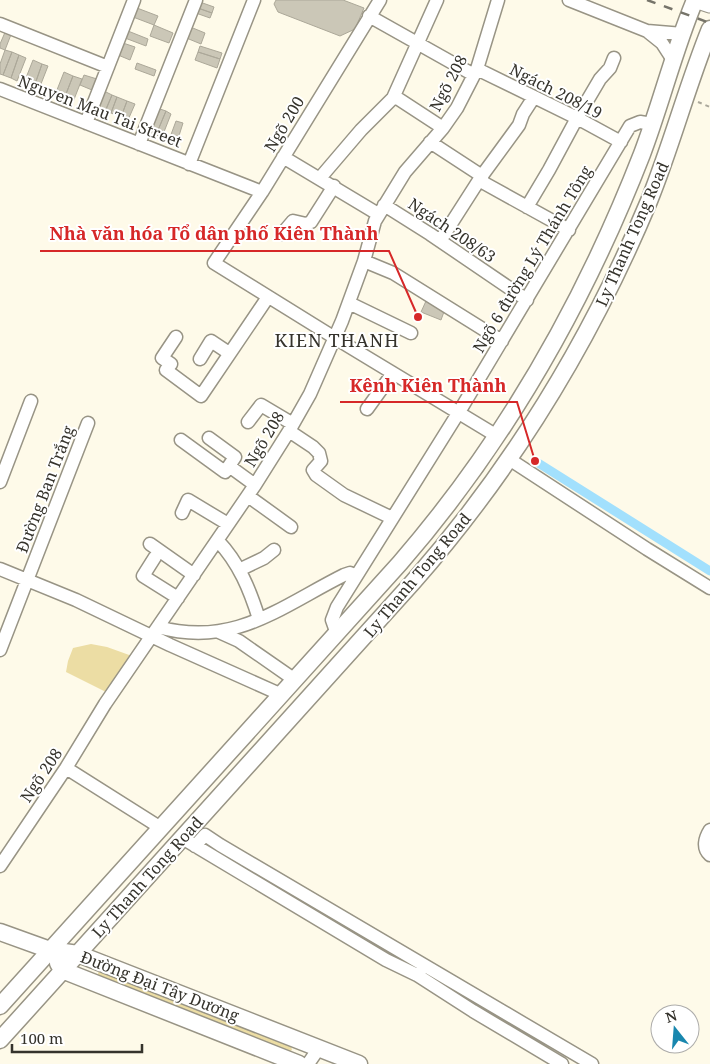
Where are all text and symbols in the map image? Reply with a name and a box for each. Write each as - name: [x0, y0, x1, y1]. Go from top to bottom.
- street label: Ngõ 208: [424, 51, 472, 115]
- street label: Ngách 208/19: [506, 58, 606, 124]
- street label: Nguyen Mau Tai Street: [15, 70, 185, 153]
- street label: Ngõ 200: [259, 92, 309, 156]
- street label: Ly Thanh Tong Road: [590, 158, 674, 310]
- street label: Ngõ 6 đường Lý Thánh Tông: [467, 161, 597, 357]
- street label: Ngách 208/63: [404, 193, 500, 267]
- callout: Nhà văn hóa Tổ dân phố Kiên Thành: [40, 218, 389, 251]
- text: Nhà văn hóa Tổ dân phố Kiên Thành: [49, 221, 379, 245]
- district label: KIEN THANH: [275, 328, 399, 352]
- callout: Kênh Kiên Thành: [340, 369, 517, 402]
- text: Kênh Kiên Thành: [350, 373, 506, 397]
- street label: Ngõ 208: [239, 407, 289, 471]
- street label: Đường Ban Trắng: [11, 422, 80, 556]
- street label: Ly Thanh Tong Road: [358, 508, 476, 642]
- street label: Ngõ 208: [15, 744, 67, 806]
- street label: Ly Thanh Tong Road: [87, 811, 208, 942]
- street label: Đường Đại Tây Dương: [78, 946, 243, 1027]
- north arrow: [650, 1004, 700, 1054]
- text: N: [663, 1005, 679, 1027]
- scale bar: [12, 1022, 142, 1054]
- text: 100 m: [20, 1028, 63, 1048]

